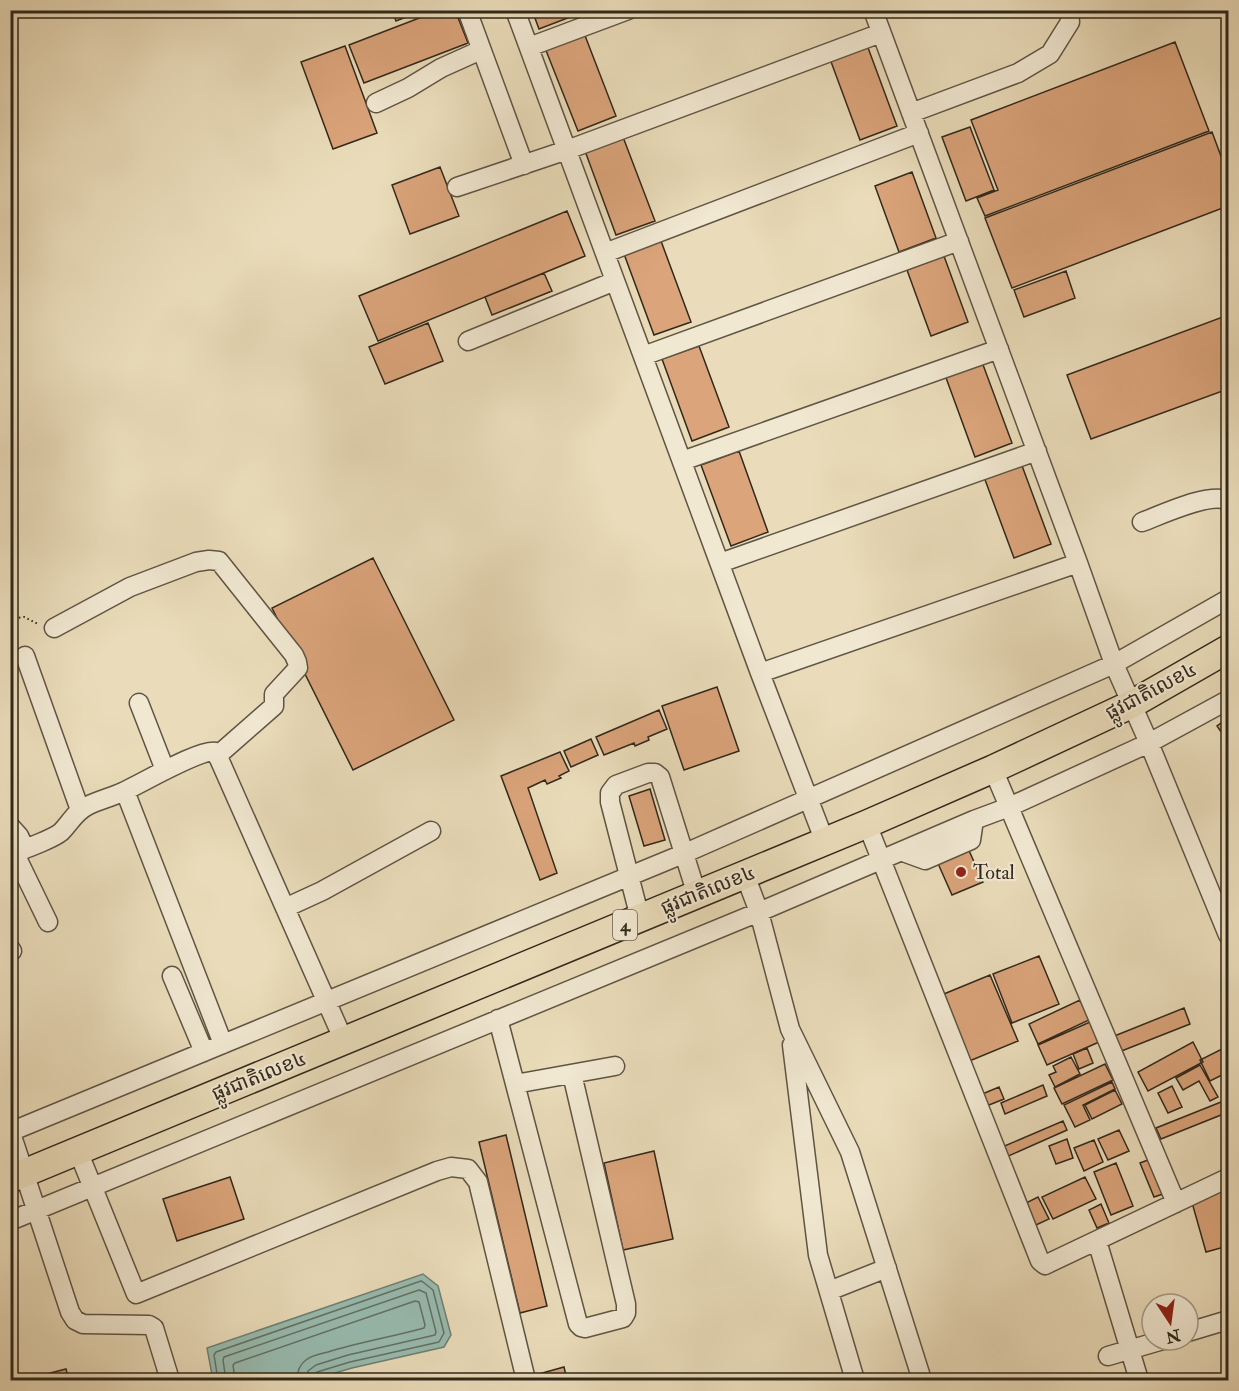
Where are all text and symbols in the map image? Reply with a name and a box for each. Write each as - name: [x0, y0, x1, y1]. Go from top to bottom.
- street label: ផ្លូវជាតិលេខ៤: [1101, 656, 1204, 731]
- street label: ផ្លូវជាតិលេខ៤: [657, 860, 761, 926]
- place label: Total: [973, 860, 1015, 885]
- marker: Total: [954, 865, 968, 879]
- road number: 4: [613, 910, 637, 940]
- street label: ផ្លូវជាតិលេខ៤: [208, 1046, 312, 1112]
- north arrow: [1140, 1292, 1200, 1352]
- text: N: [1163, 1324, 1183, 1347]

